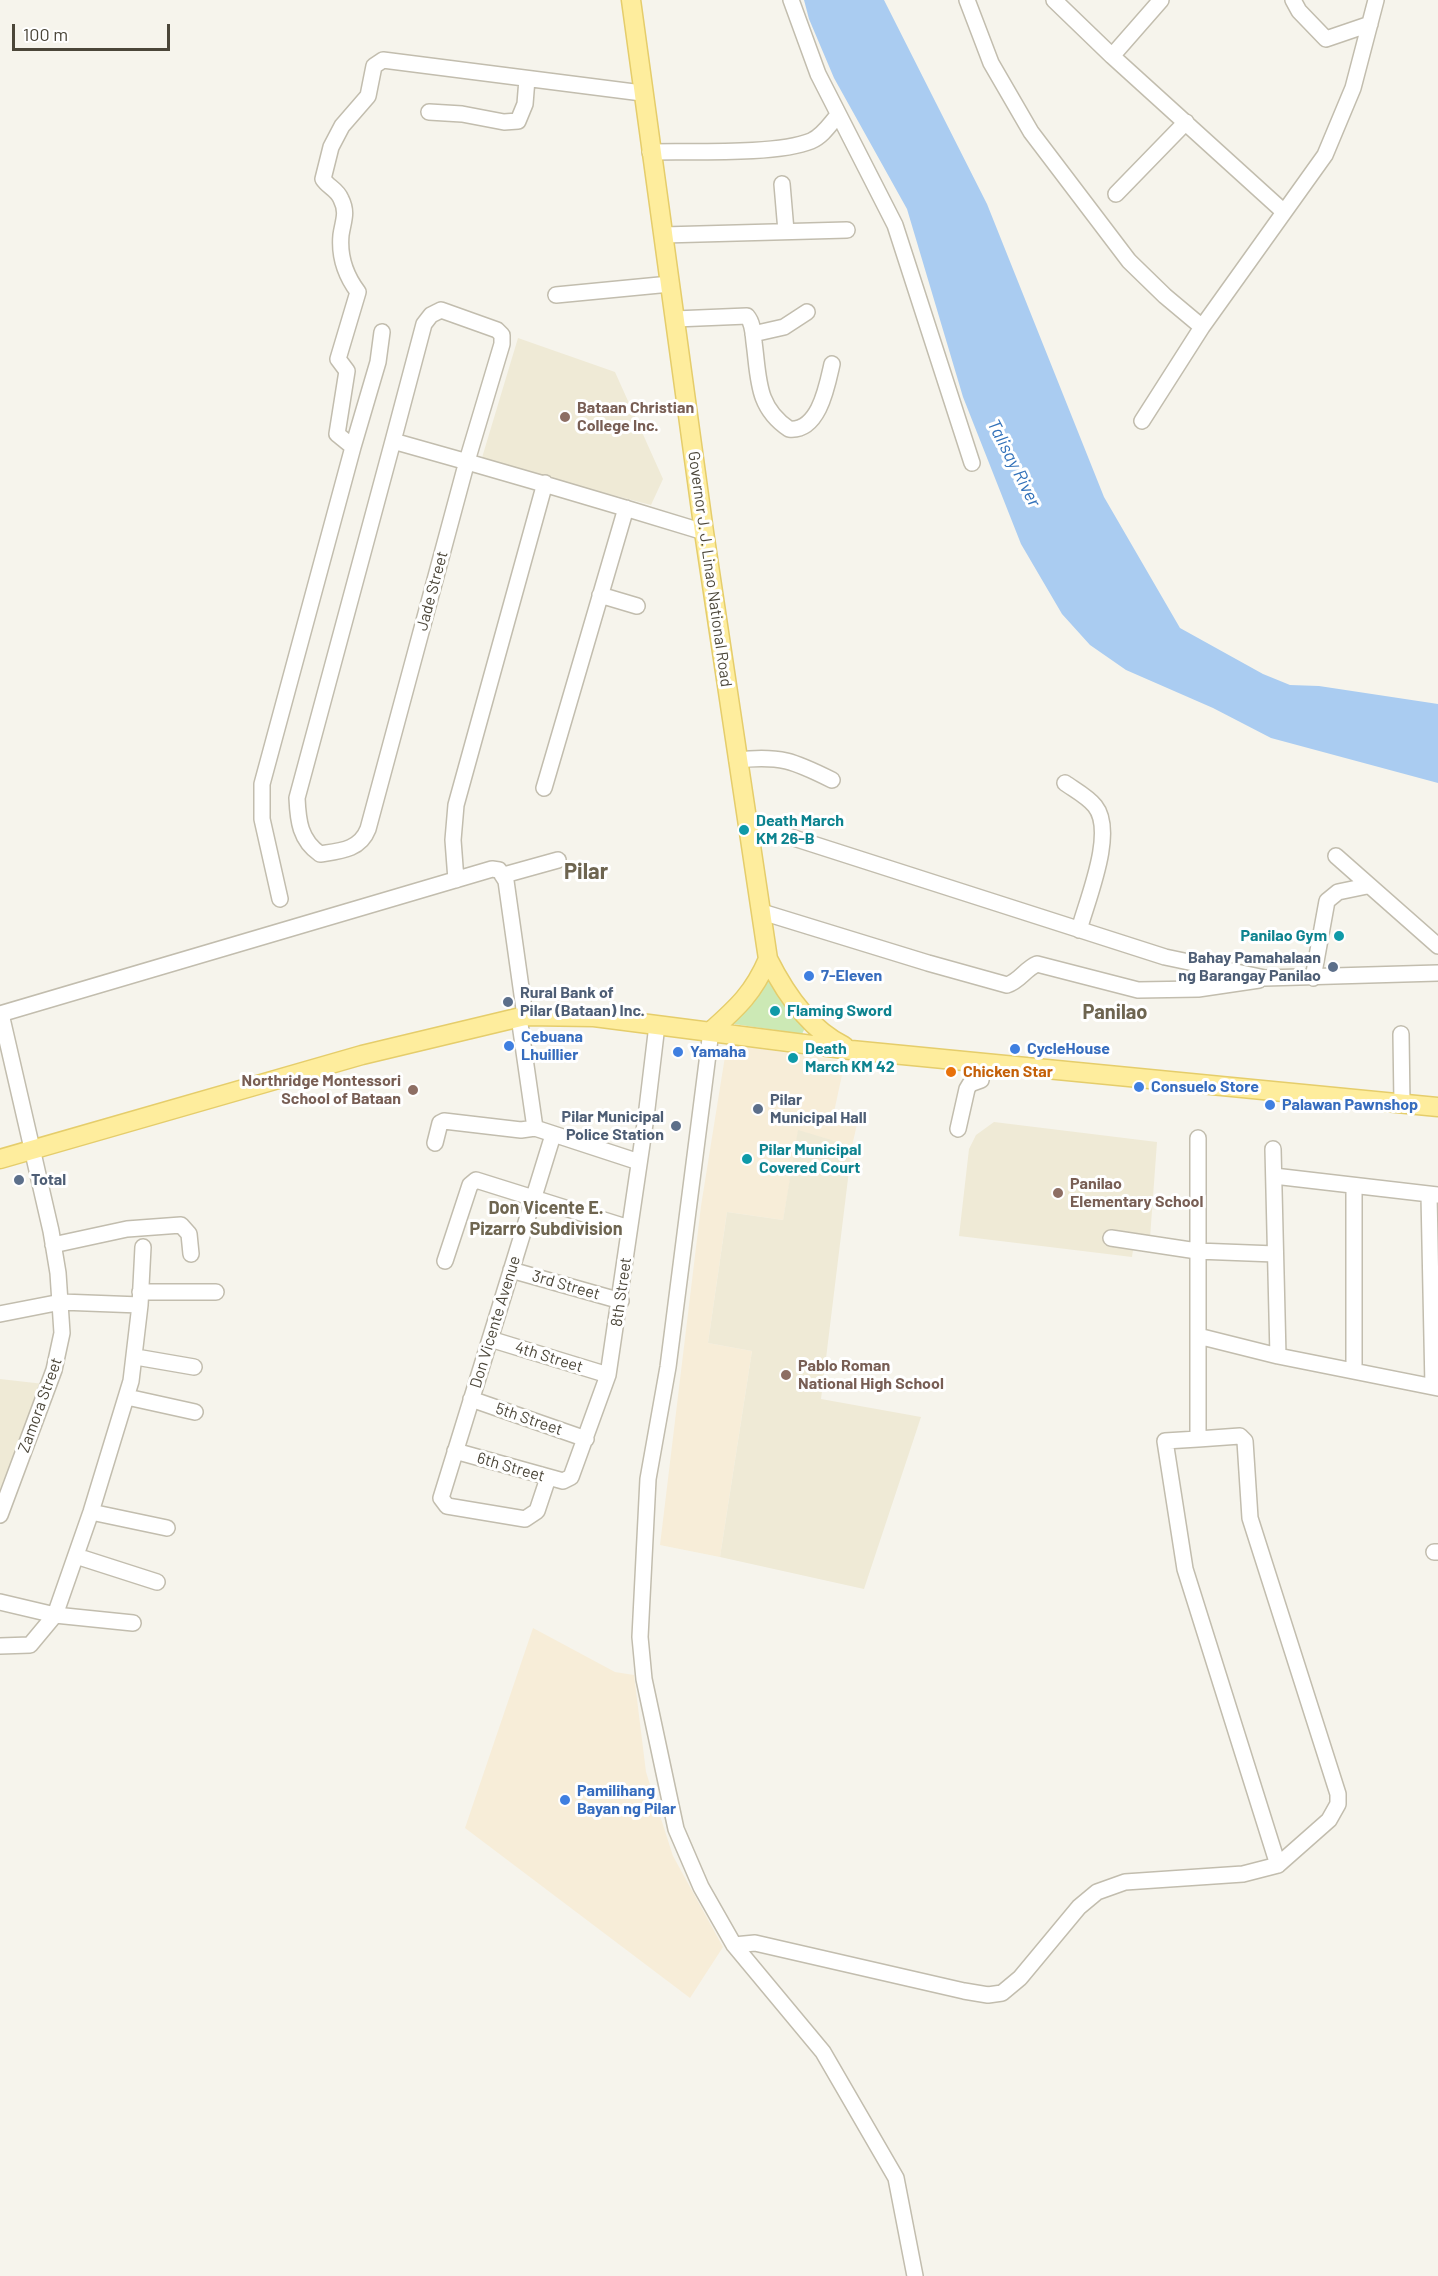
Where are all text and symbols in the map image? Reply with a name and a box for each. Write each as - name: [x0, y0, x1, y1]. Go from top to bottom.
- scale bar: [15, 12, 172, 50]
- text: 100 m: [23, 23, 68, 45]
- place label: Bataan Christian College Inc.: [577, 398, 694, 436]
- marker: Bataan Christian College Inc.: [558, 410, 572, 424]
- water label: Talisay River: [983, 416, 1045, 510]
- street label: Governor J. J. Linao National Road: [684, 450, 736, 688]
- street label: Jade Street: [412, 549, 452, 633]
- place label: Death March KM 26-B: [756, 811, 844, 849]
- marker: Death March KM 26-B: [737, 823, 751, 837]
- district label: Pilar: [564, 859, 608, 885]
- place label: Panilao Gym: [1241, 926, 1327, 946]
- marker: Panilao Gym: [1332, 929, 1346, 943]
- place label: Bahay Pamahalaan ng Barangay Panilao: [1178, 948, 1321, 986]
- marker: Bahay Pamahalaan ng Barangay Panilao: [1326, 960, 1340, 974]
- place label: 7-Eleven: [821, 966, 882, 986]
- marker: 7-Eleven: [802, 969, 816, 983]
- place label: Rural Bank of Pilar (Bataan) Inc.: [520, 983, 645, 1021]
- marker: Rural Bank of Pilar (Bataan) Inc.: [501, 995, 515, 1009]
- district label: Panilao: [1083, 1000, 1147, 1024]
- place label: Flaming Sword: [787, 1001, 892, 1021]
- marker: Flaming Sword: [768, 1004, 782, 1018]
- place label: Cebuana Lhuillier: [521, 1027, 583, 1065]
- marker: Cebuana Lhuillier: [502, 1039, 516, 1053]
- place label: Death March KM 42: [805, 1039, 895, 1077]
- place label: CycleHouse: [1027, 1039, 1110, 1059]
- place label: Yamaha: [690, 1042, 746, 1062]
- marker: CycleHouse: [1008, 1042, 1022, 1056]
- marker: Yamaha: [671, 1045, 685, 1059]
- marker: Death March KM 42: [786, 1051, 800, 1065]
- place label: Chicken Star: [963, 1062, 1053, 1082]
- marker: Chicken Star: [944, 1065, 958, 1079]
- place label: Northridge Montessori School of Bataan: [242, 1071, 401, 1109]
- place label: Consuelo Store: [1151, 1077, 1259, 1097]
- marker: Consuelo Store: [1132, 1080, 1146, 1094]
- marker: Northridge Montessori School of Bataan: [406, 1083, 420, 1097]
- place label: Pilar Municipal Hall: [770, 1090, 867, 1128]
- place label: Palawan Pawnshop: [1282, 1095, 1418, 1115]
- marker: Palawan Pawnshop: [1263, 1098, 1277, 1112]
- marker: Pilar Municipal Hall: [751, 1102, 765, 1116]
- place label: Pilar Municipal Police Station: [562, 1107, 664, 1145]
- marker: Pilar Municipal Police Station: [669, 1119, 683, 1133]
- place label: Pilar Municipal Covered Court: [759, 1140, 861, 1178]
- marker: Pilar Municipal Covered Court: [740, 1152, 754, 1166]
- place label: Total: [31, 1170, 66, 1190]
- marker: Total: [12, 1173, 26, 1187]
- place label: Panilao Elementary School: [1070, 1174, 1203, 1212]
- marker: Panilao Elementary School: [1051, 1186, 1065, 1200]
- district label: Don Vicente E. Pizarro Subdivision: [469, 1197, 623, 1240]
- street label: Don Vicente Avenue: [466, 1253, 524, 1391]
- street label: 8th Street: [607, 1256, 635, 1328]
- street label: 3rd Street: [530, 1266, 602, 1304]
- street label: 4th Street: [513, 1338, 585, 1376]
- street label: Zamora Street: [14, 1355, 66, 1455]
- place label: Pablo Roman National High School: [798, 1356, 944, 1394]
- marker: Pablo Roman National High School: [779, 1368, 793, 1382]
- street label: 5th Street: [493, 1399, 565, 1439]
- street label: 6th Street: [475, 1448, 547, 1486]
- place label: Pamilihang Bayan ng Pilar: [577, 1781, 676, 1819]
- marker: Pamilihang Bayan ng Pilar: [558, 1793, 572, 1807]

